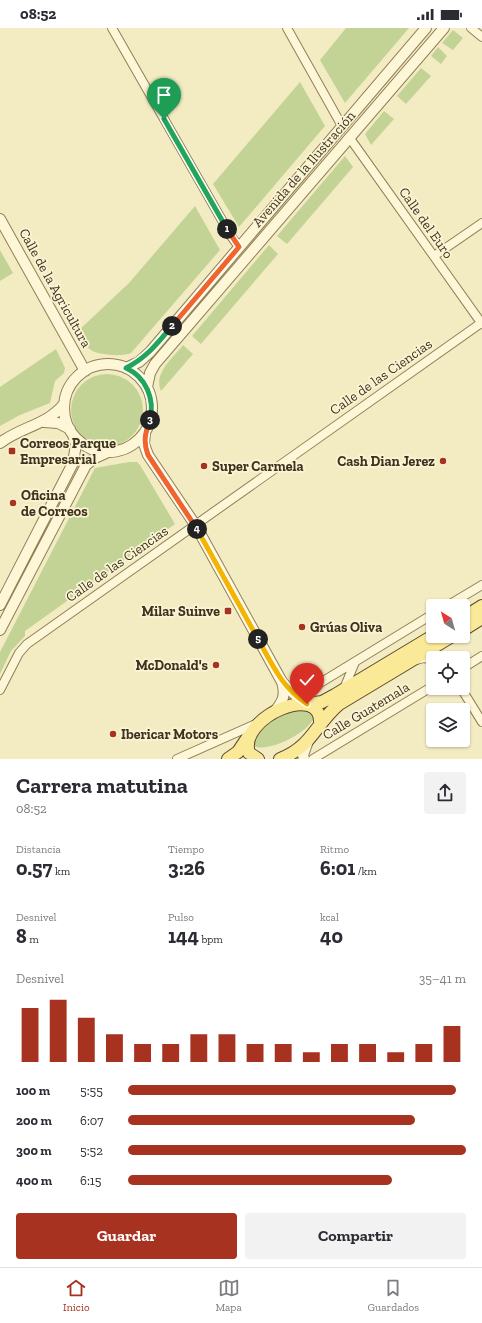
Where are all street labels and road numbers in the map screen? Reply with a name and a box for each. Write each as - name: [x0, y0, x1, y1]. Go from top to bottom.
- street label: Avenida de la Ilustración: [249, 107, 359, 231]
- street label: Calle del Euro: [395, 184, 457, 262]
- street label: Calle de la Agricultura: [15, 225, 95, 351]
- street label: Calle de las Ciencias: [327, 335, 435, 419]
- street label: Calle de las Ciencias: [63, 522, 171, 606]
- street label: Calle Guatemala: [319, 678, 413, 744]

